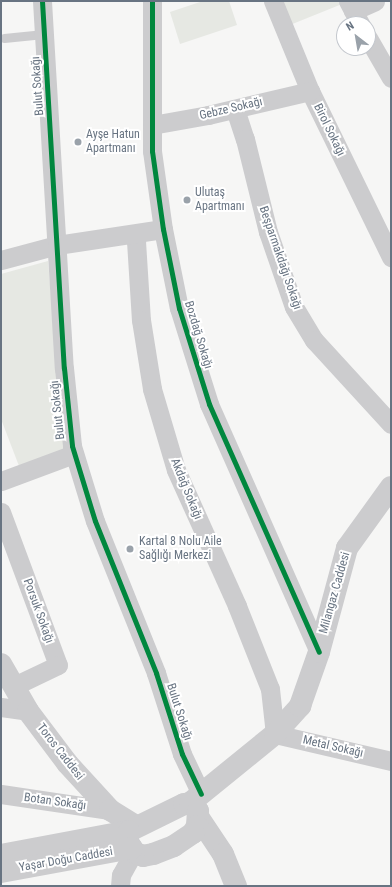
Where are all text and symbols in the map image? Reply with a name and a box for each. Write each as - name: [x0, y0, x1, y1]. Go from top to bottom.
- north arrow: [336, 16, 376, 56]
- text: N: [344, 19, 356, 33]
- street label: Bulut Sokağı: [29, 56, 47, 116]
- street label: Gebze Sokağı: [198, 95, 264, 123]
- street label: Birol Sokağı: [310, 101, 348, 159]
- place label: Ayşe Hatun Apartmanı: [86, 128, 140, 156]
- marker: Ayşe Hatun Apartmanı: [73, 137, 83, 147]
- place label: Ulutaş Apartmanı: [195, 186, 245, 214]
- marker: Ulutaş Apartmanı: [182, 195, 192, 205]
- street label: Beşparmakdağı Sokağı: [256, 204, 304, 312]
- street label: Bozdağ Sokağı: [181, 299, 215, 371]
- street label: Bulut Sokağı: [48, 380, 68, 440]
- street label: Akdağ Sokağı: [167, 456, 205, 522]
- place label: Kartal 8 Nolu Aile Sağlığı Merkezi: [139, 535, 222, 563]
- marker: Kartal 8 Nolu Aile Sağlığı Merkezi: [124, 543, 136, 555]
- street label: Milangaz Caddesi: [316, 551, 354, 635]
- street label: Porsuk Sokağı: [20, 577, 56, 645]
- street label: Bulut Sokağı: [163, 682, 195, 742]
- street label: Toros Caddesi: [33, 721, 87, 783]
- street label: Metal Sokağı: [301, 733, 365, 761]
- street label: Botan Sokağı: [23, 791, 87, 813]
- street label: Yaşar Doğu Caddesi: [18, 845, 114, 875]

